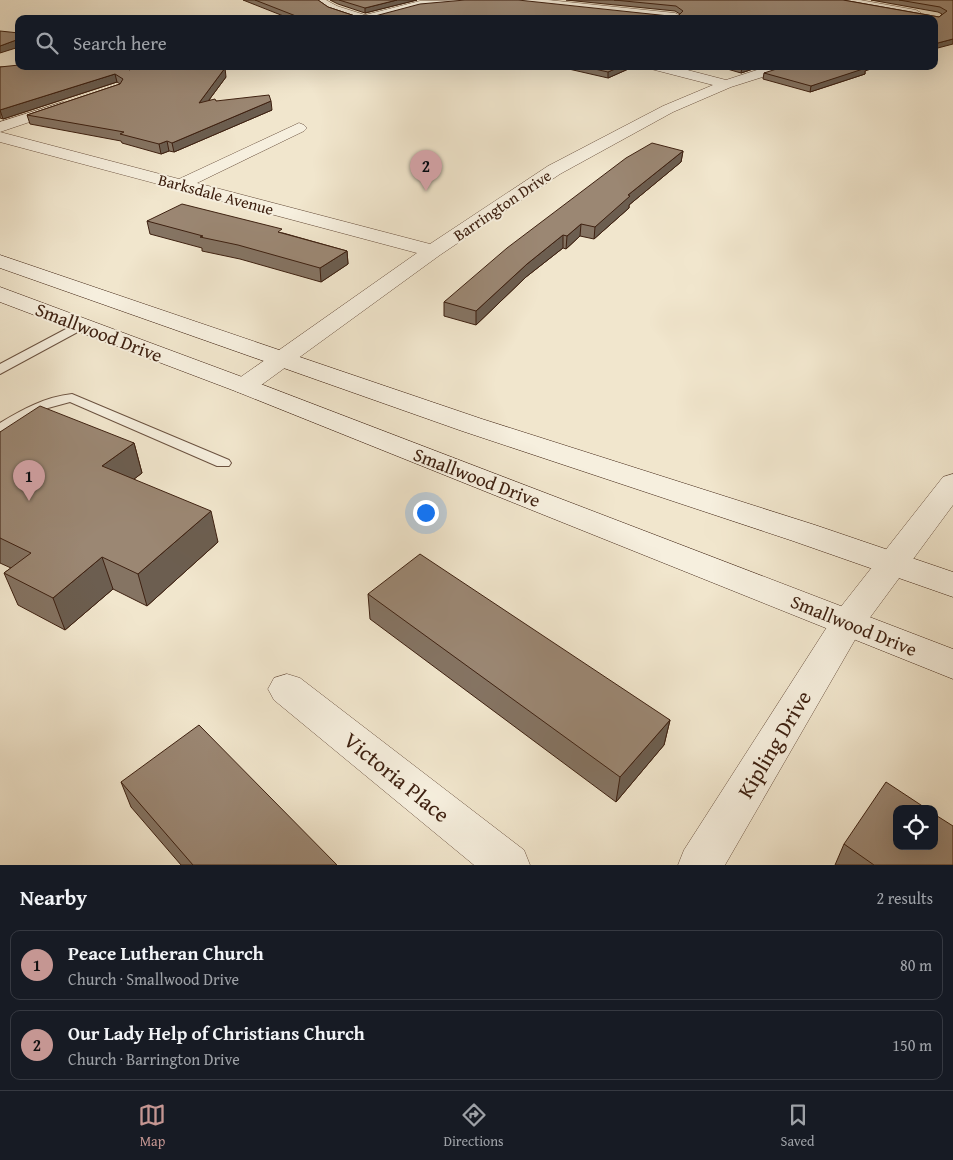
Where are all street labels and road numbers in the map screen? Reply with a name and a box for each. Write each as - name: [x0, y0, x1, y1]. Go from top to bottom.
- street label: Barrington Drive: [448, 163, 556, 247]
- street label: Barksdale Avenue: [156, 167, 276, 221]
- street label: Smallwood Drive: [31, 295, 167, 369]
- street label: Smallwood Drive: [409, 440, 545, 514]
- street label: Smallwood Drive: [787, 587, 921, 663]
- street label: Kipling Drive: [729, 684, 819, 804]
- street label: Victoria Place: [337, 724, 457, 830]

